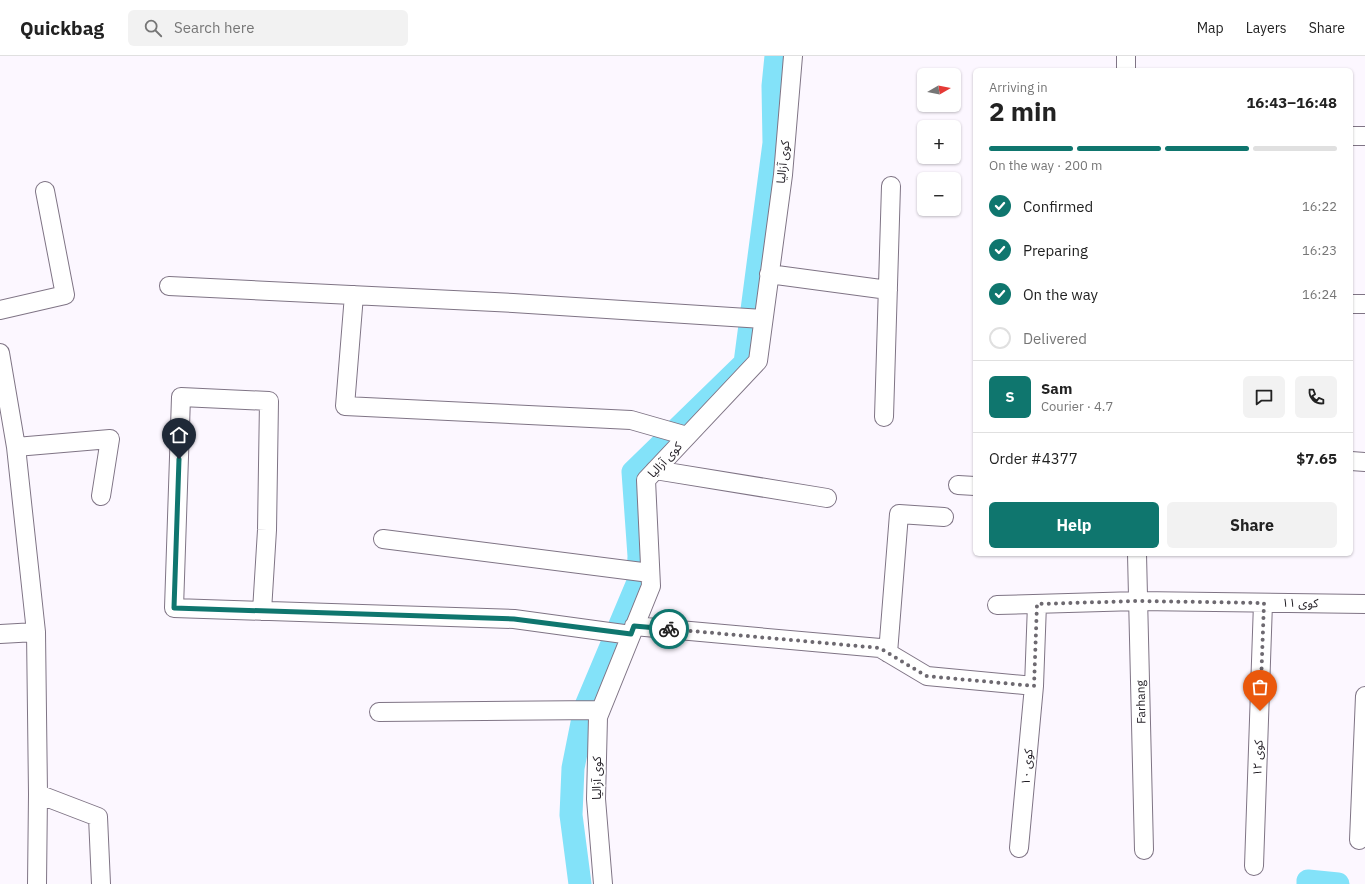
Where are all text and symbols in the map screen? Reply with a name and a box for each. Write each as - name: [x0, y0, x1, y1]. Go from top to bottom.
- search box: [128, 10, 408, 46]
- text: Quickbag: [20, 16, 104, 40]
- icon: search: [142, 17, 164, 39]
- text: Search here: [174, 18, 254, 37]
- text: Map: [1197, 19, 1224, 37]
- text: Layers: [1246, 19, 1287, 37]
- text: Share: [1309, 19, 1345, 37]
- north arrow: [917, 68, 961, 112]
- map controls: [917, 68, 961, 216]
- text: Arriving in: [989, 79, 1048, 96]
- text: 16:43–16:48: [1246, 93, 1337, 112]
- text: 2 min: [989, 94, 1057, 128]
- button: +: [917, 120, 961, 164]
- street label: کوی آزالیا: [773, 139, 792, 184]
- text: On the way · 200 m: [989, 157, 1102, 174]
- button: −: [917, 172, 961, 216]
- icon: check: [989, 195, 1011, 217]
- text: Confirmed: [1023, 197, 1093, 216]
- text: 16:22: [1302, 198, 1337, 215]
- icon: check: [989, 239, 1011, 261]
- text: Preparing: [1023, 241, 1088, 260]
- text: 16:23: [1302, 242, 1337, 259]
- icon: check: [989, 283, 1011, 305]
- text: On the way: [1023, 285, 1098, 304]
- text: 16:24: [1302, 286, 1337, 303]
- text: Delivered: [1023, 329, 1087, 348]
- button: chat: [1243, 376, 1285, 418]
- button: phone: [1295, 376, 1337, 418]
- text: Sam: [1041, 379, 1072, 398]
- text: S: [1005, 387, 1015, 406]
- text: Courier · 4.7: [1041, 398, 1113, 415]
- pin: [162, 418, 196, 459]
- icon: home: [168, 424, 190, 446]
- street label: کوی آزالیا: [644, 438, 686, 481]
- text: Order #4377: [989, 449, 1078, 468]
- text: $7.65: [1296, 449, 1337, 468]
- button: Help: [989, 502, 1159, 548]
- button: Share: [1167, 502, 1337, 548]
- street label: کوی ۱۱: [1282, 595, 1319, 610]
- courier: [649, 609, 689, 649]
- icon: bike: [658, 618, 680, 640]
- pin: [1243, 670, 1277, 711]
- icon: bag: [1249, 676, 1271, 698]
- street label: Farhang: [1133, 680, 1148, 724]
- street label: کوی ۱۲: [1249, 739, 1266, 776]
- street label: کوی ۱۰: [1017, 747, 1036, 786]
- street label: کوی آزالیا: [589, 755, 604, 800]

